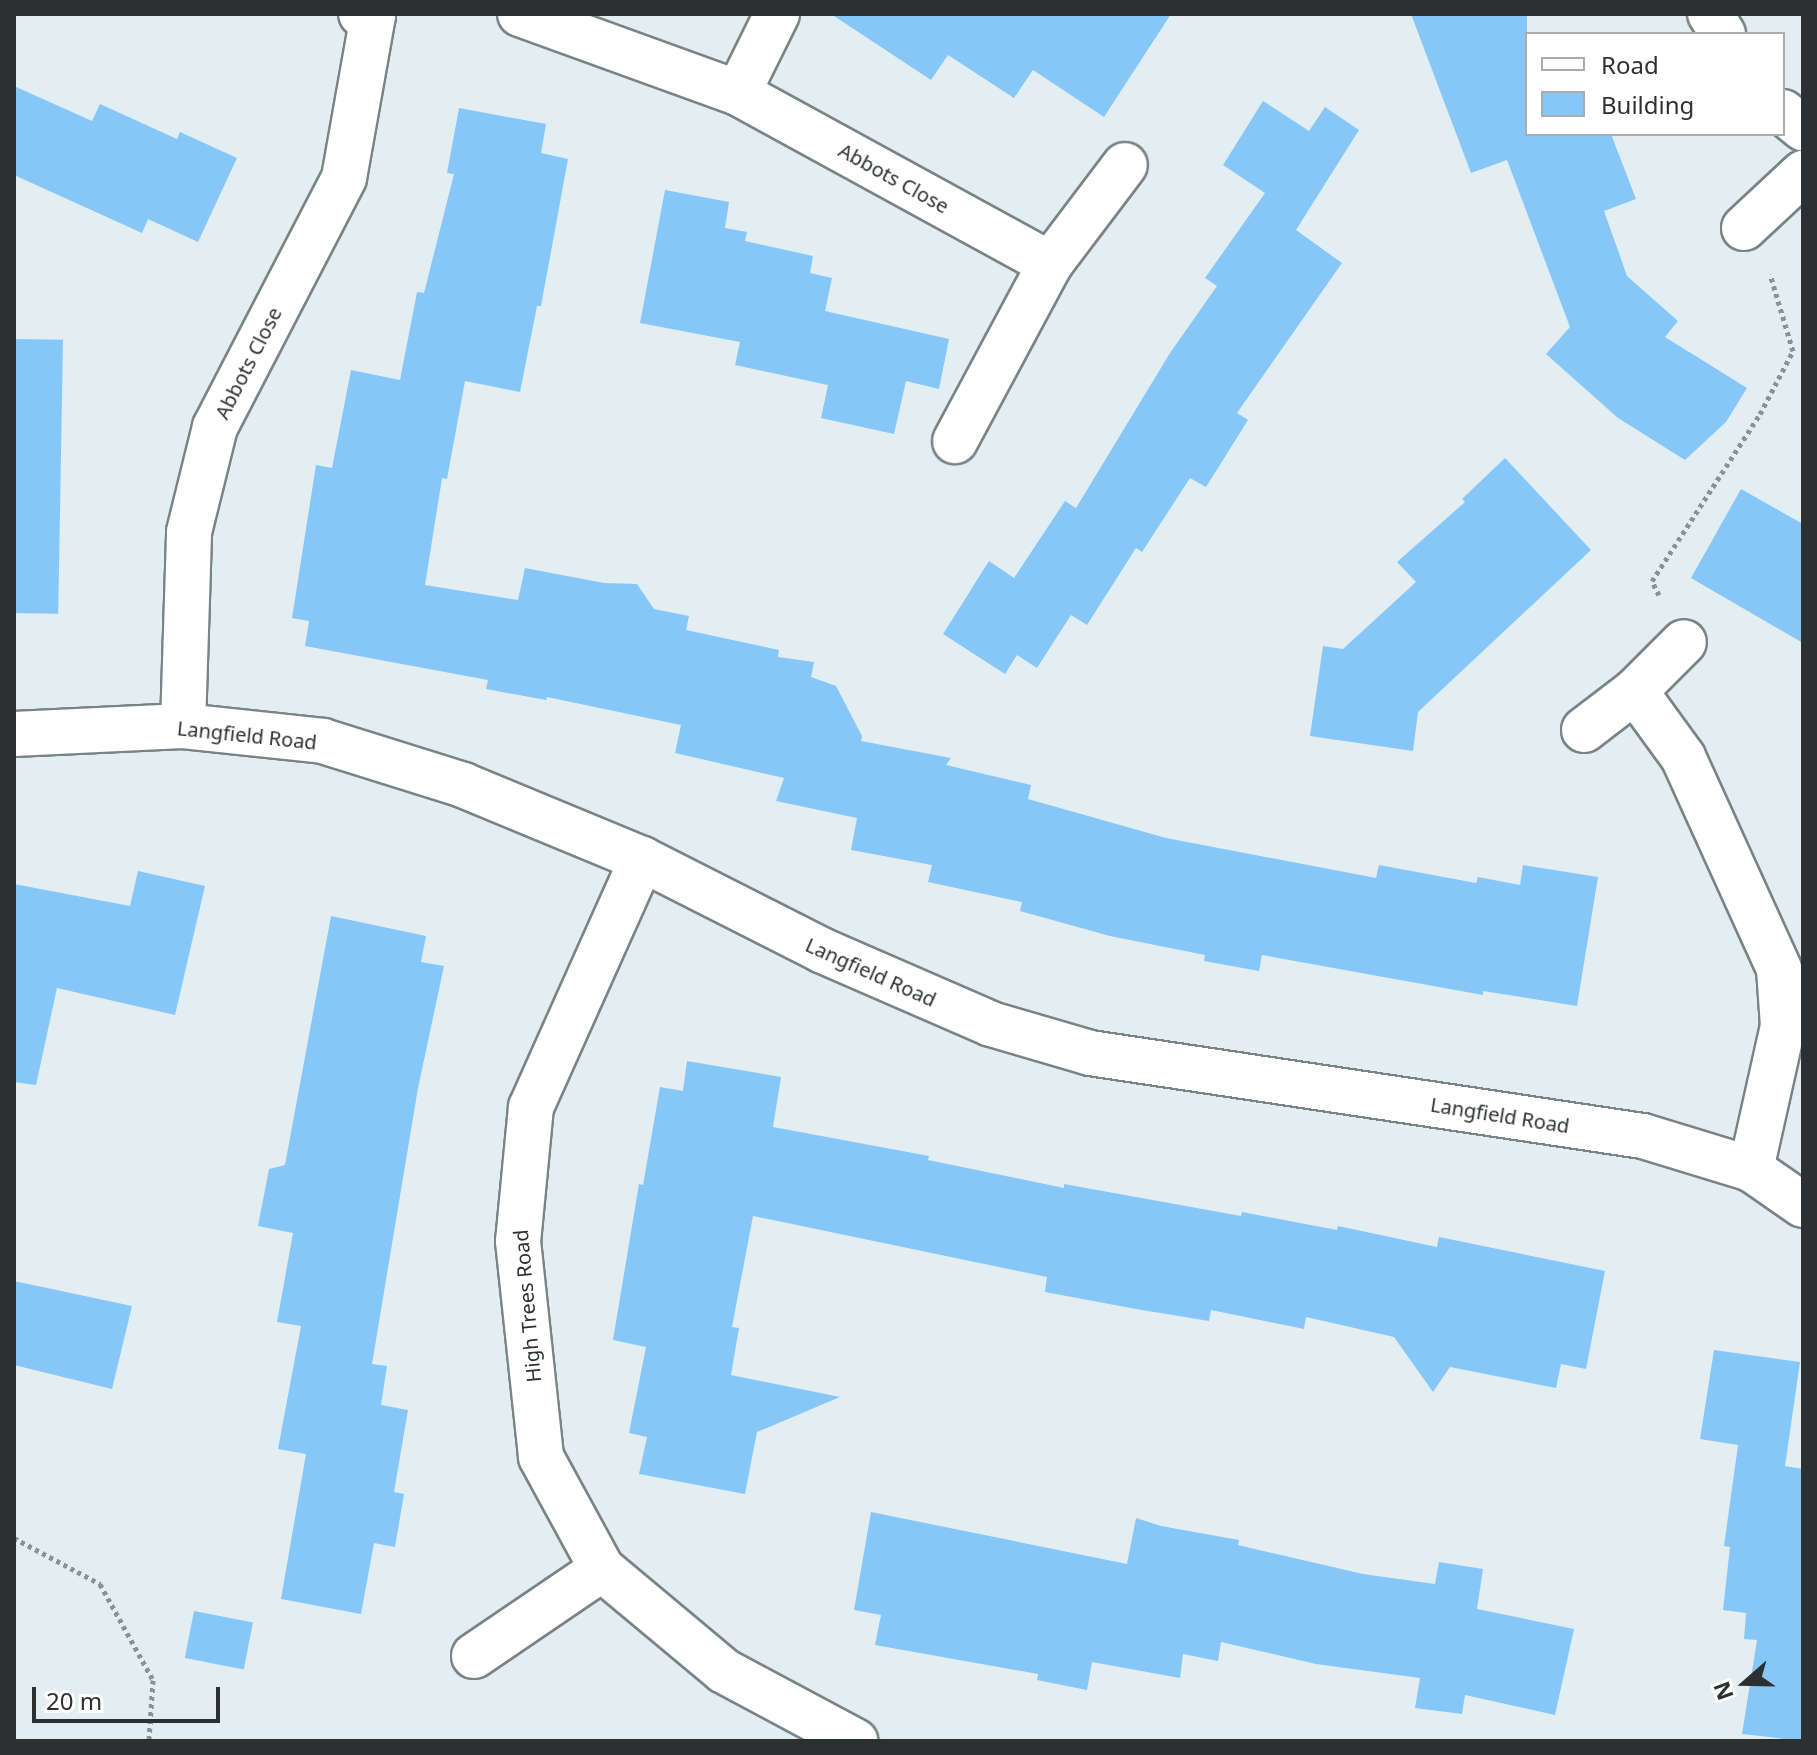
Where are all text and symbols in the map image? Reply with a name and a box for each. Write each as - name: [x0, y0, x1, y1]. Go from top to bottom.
- legend: [1525, 32, 1785, 136]
- text: Road: [1601, 48, 1659, 81]
- text: Building: [1601, 88, 1694, 121]
- street label: Abbots Close: [835, 138, 953, 218]
- street label: Abbots Close: [210, 303, 286, 423]
- street label: Langfield Road: [176, 716, 318, 754]
- street label: Langfield Road: [802, 932, 940, 1012]
- street label: Langfield Road: [1429, 1092, 1571, 1138]
- street label: High Trees Road: [508, 1229, 546, 1383]
- north arrow: [1705, 1643, 1785, 1723]
- scale bar: [36, 1671, 224, 1721]
- text: N: [1705, 1678, 1740, 1705]
- text: 20 m: [46, 1684, 102, 1717]

